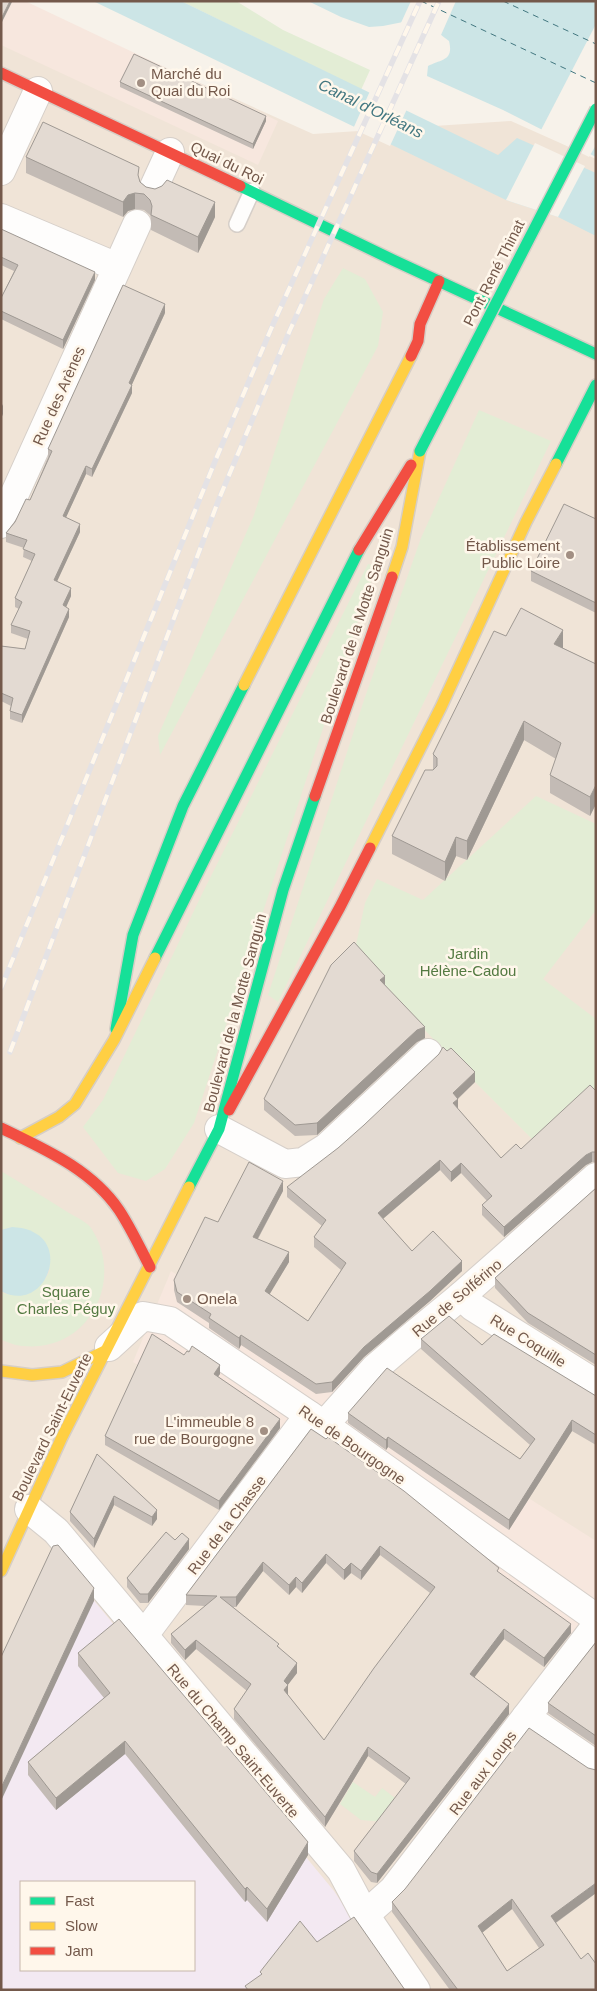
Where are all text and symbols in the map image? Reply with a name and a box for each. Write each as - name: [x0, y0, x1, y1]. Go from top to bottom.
- place label: Marché du Quai du Roi: [151, 65, 230, 99]
- water label: Canal d'Orléans: [316, 76, 426, 141]
- marker: Marché du Quai du Roi: [135, 77, 147, 89]
- street label: Quai du Roi: [188, 138, 267, 188]
- street label: Pont René Thinat: [460, 216, 528, 329]
- street label: Rue des Arènes: [29, 344, 88, 448]
- street label: Boulevard de la Motte Sanguin: [317, 526, 396, 726]
- place label: Établissement Public Loire: [466, 537, 561, 571]
- marker: Établissement Public Loire: [564, 549, 576, 561]
- street label: Boulevard de la Motte Sanguin: [200, 912, 269, 1114]
- park label: Jardin Hélène-Cadou: [420, 945, 516, 979]
- street label: Rue de Solférino: [408, 1255, 505, 1340]
- park label: Square Charles Péguy: [17, 1283, 116, 1317]
- place label: Onela: [197, 1290, 238, 1307]
- marker: Onela: [181, 1293, 193, 1305]
- street label: Rue Coquille: [487, 1311, 569, 1371]
- street label: Boulevard Saint-Euverte: [8, 1350, 95, 1504]
- street label: Rue de Bourgogne: [296, 1402, 409, 1488]
- place label: L'immeuble 8 rue de Bourgogne: [134, 1413, 254, 1447]
- marker: L'immeuble 8 rue de Bourgogne: [258, 1425, 270, 1437]
- street label: Rue de la Chasse: [184, 1472, 269, 1577]
- street label: Rue du Champ Saint-Euverte: [164, 1660, 303, 1821]
- street label: Rue aux Loups: [445, 1727, 520, 1818]
- legend: [20, 1881, 195, 1971]
- text: Fast: [65, 1892, 95, 1909]
- text: Slow: [65, 1917, 98, 1934]
- text: Jam: [65, 1942, 93, 1959]

